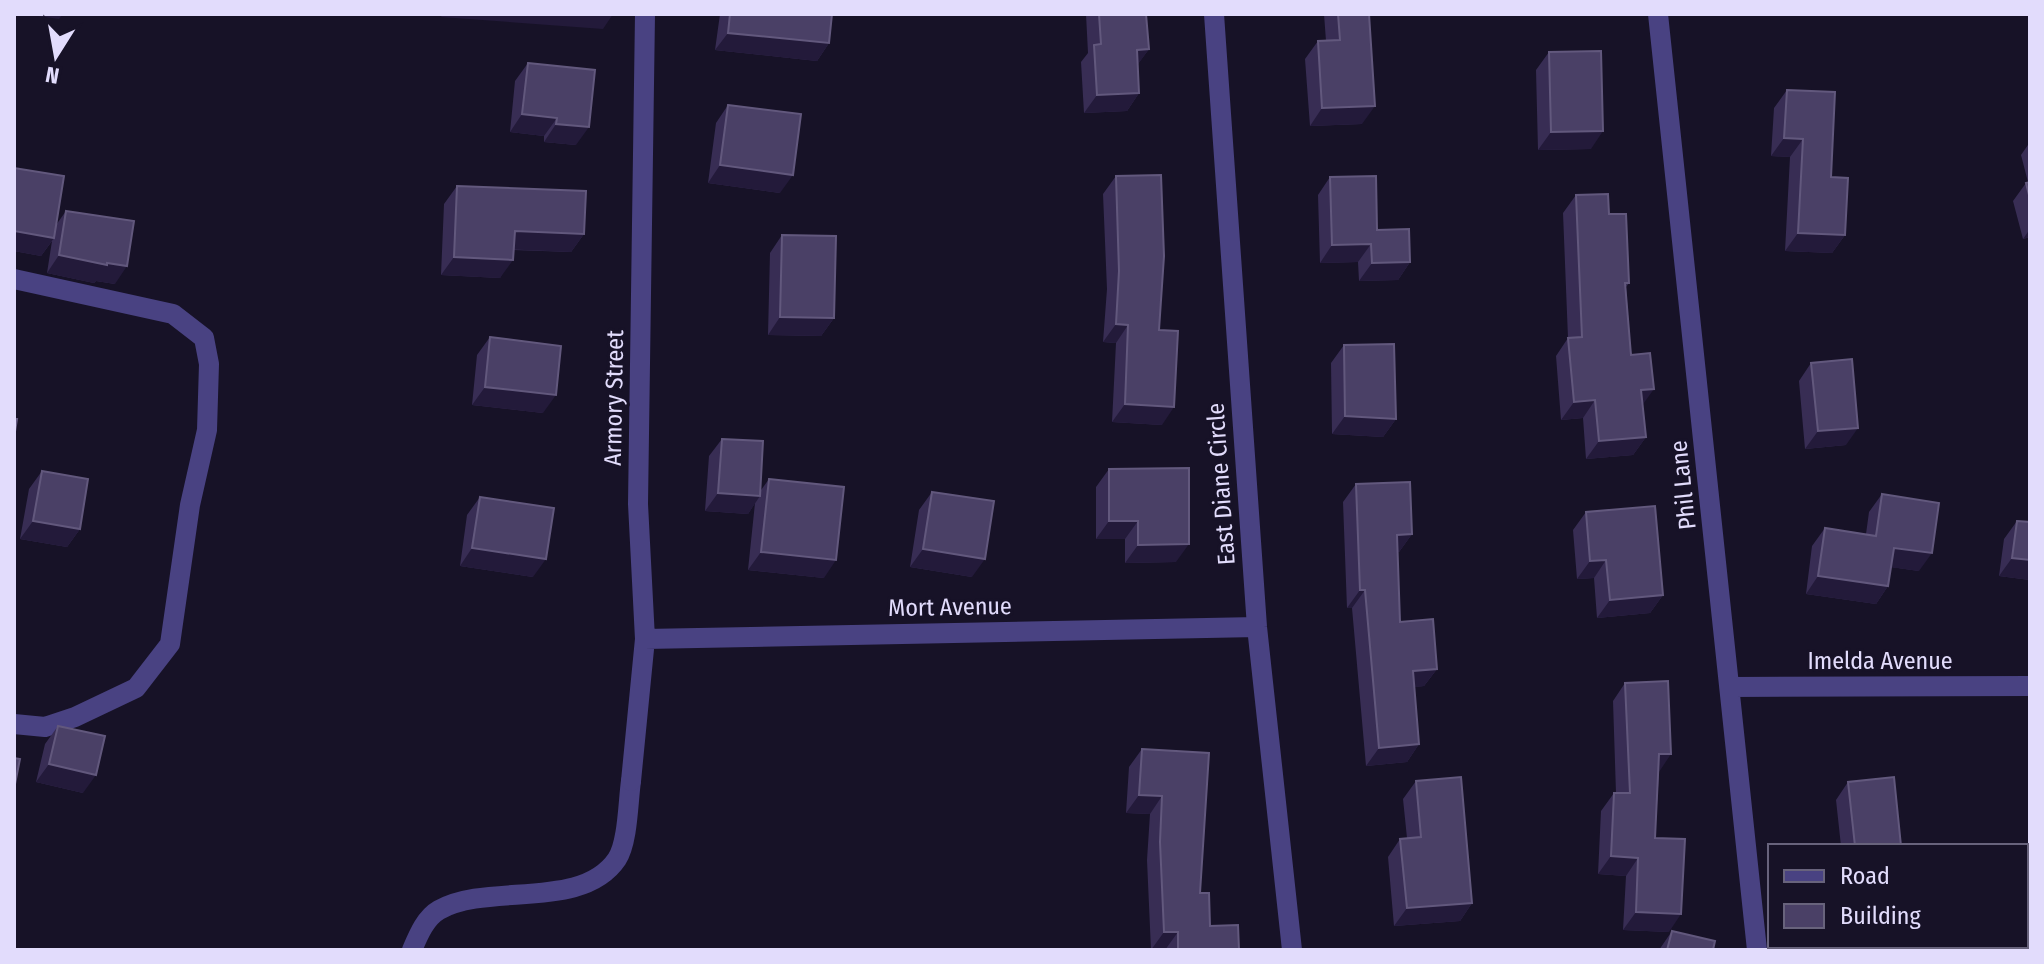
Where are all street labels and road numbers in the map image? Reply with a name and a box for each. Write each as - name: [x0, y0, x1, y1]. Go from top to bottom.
- street label: Armory Street: [599, 330, 629, 466]
- street label: East Diane Circle: [1201, 402, 1241, 566]
- street label: Phil Lane: [1664, 439, 1702, 531]
- street label: Mort Avenue: [888, 592, 1012, 622]
- street label: Imelda Avenue: [1807, 647, 1953, 675]

